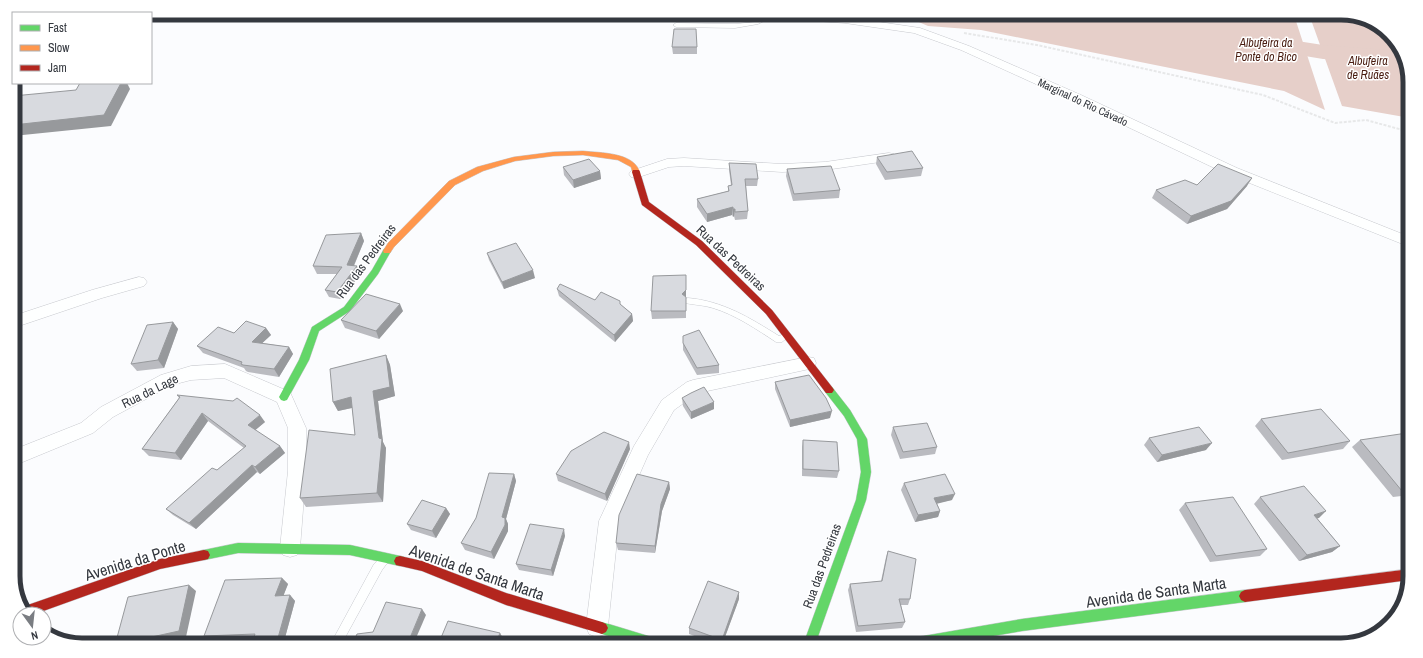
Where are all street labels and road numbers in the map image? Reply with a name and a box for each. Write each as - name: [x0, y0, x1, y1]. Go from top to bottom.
- street label: Marginal do Rio Cávado: [1036, 75, 1130, 129]
- street label: Rua das Pedreiras: [332, 220, 400, 302]
- street label: Rua das Pedreiras: [693, 221, 769, 295]
- street label: Rua da Lage: [119, 370, 181, 412]
- street label: Rua das Pedreiras: [799, 521, 845, 611]
- street label: Avenida da Ponte: [81, 534, 188, 586]
- street label: Avenida de Santa Marta: [406, 538, 548, 606]
- street label: Avenida de Santa Marta: [1084, 571, 1228, 613]

